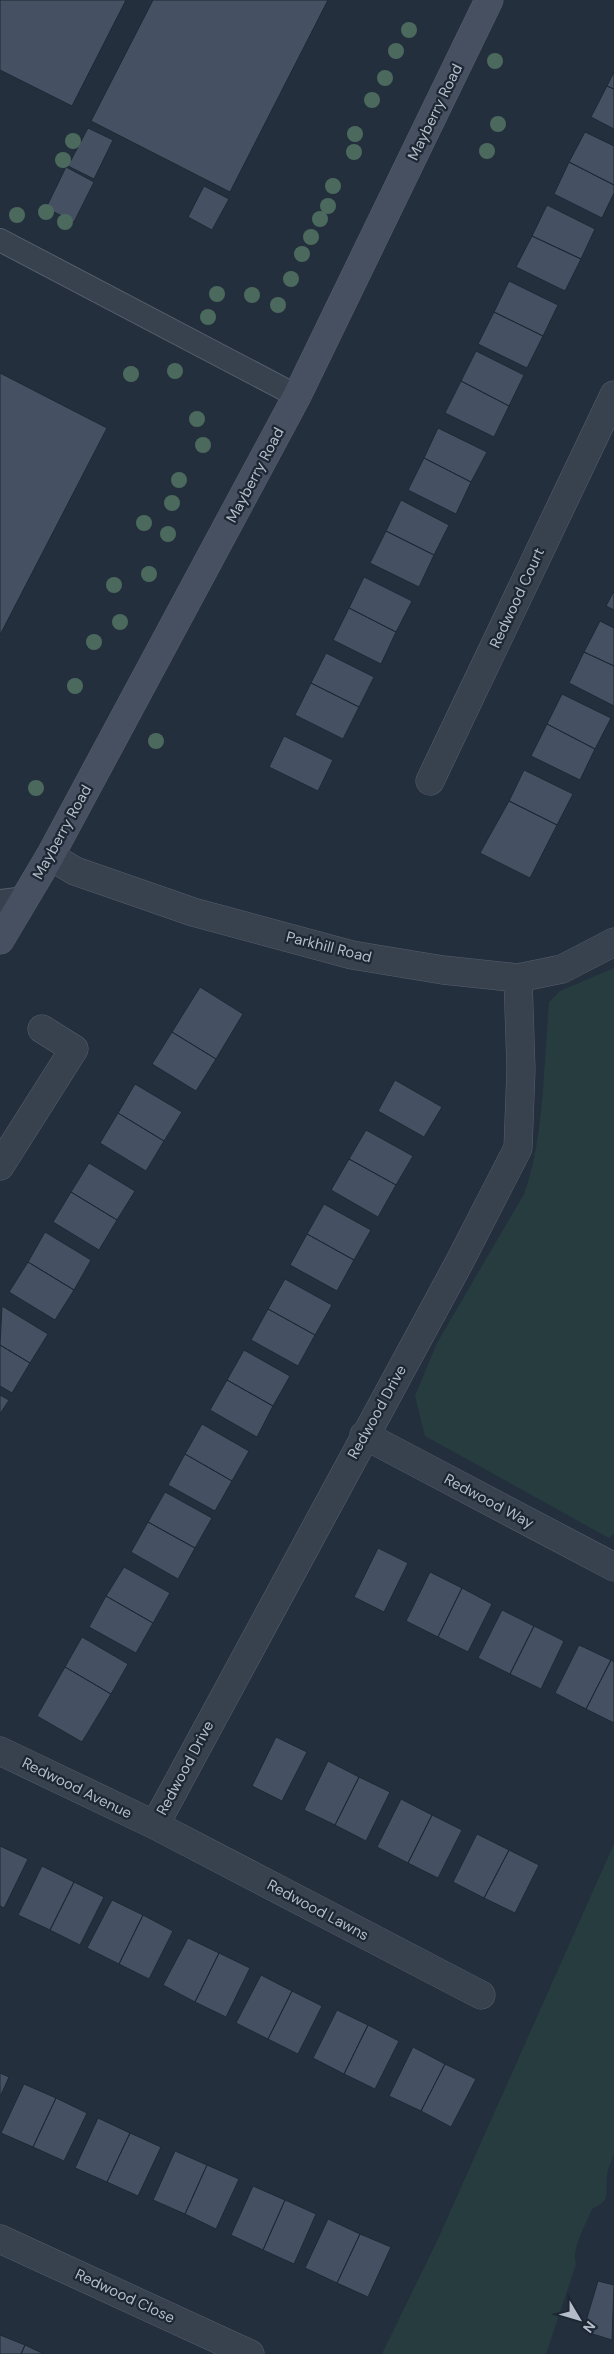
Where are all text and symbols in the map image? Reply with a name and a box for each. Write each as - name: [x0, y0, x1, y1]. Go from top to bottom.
- street label: Mayberry Road: [403, 60, 467, 164]
- street label: Mayberry Road: [221, 424, 289, 526]
- street label: Redwood Court: [485, 545, 549, 651]
- street label: Mayberry Road: [28, 781, 96, 883]
- street label: Parkhill Road: [284, 927, 374, 967]
- street label: Redwood Drive: [343, 1362, 411, 1462]
- street label: Redwood Way: [441, 1469, 538, 1533]
- street label: Redwood Drive: [152, 1717, 218, 1819]
- street label: Redwood Avenue: [19, 1753, 135, 1823]
- street label: Redwood Lawns: [264, 1875, 372, 1945]
- street label: Redwood Close: [72, 2264, 178, 2328]
- north arrow: [554, 2294, 604, 2344]
- text: N: [579, 2317, 599, 2337]

